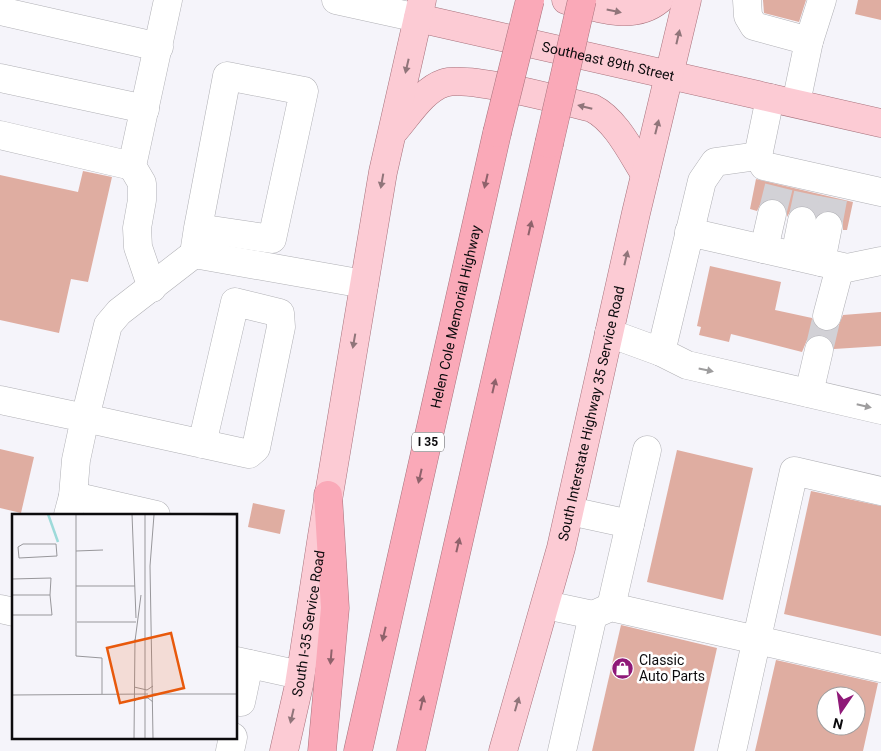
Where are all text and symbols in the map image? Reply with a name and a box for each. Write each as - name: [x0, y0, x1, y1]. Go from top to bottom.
- one-way arrow: [606, 7, 621, 15]
- one-way arrow: [675, 29, 683, 45]
- street label: Southeast 89th Street: [540, 38, 676, 84]
- one-way arrow: [403, 58, 411, 73]
- one-way arrow: [578, 102, 593, 110]
- one-way arrow: [653, 119, 661, 134]
- one-way arrow: [377, 173, 385, 189]
- one-way arrow: [482, 173, 490, 189]
- one-way arrow: [526, 220, 534, 236]
- street label: Helen Cole Memorial Highway: [427, 223, 484, 410]
- one-way arrow: [622, 250, 630, 265]
- street label: South Interstate Highway 35 Service Road: [555, 284, 627, 542]
- one-way arrow: [350, 334, 358, 350]
- one-way arrow: [699, 366, 715, 374]
- one-way arrow: [490, 379, 498, 394]
- one-way arrow: [857, 402, 872, 410]
- road number: I 35: [412, 432, 444, 452]
- one-way arrow: [416, 468, 424, 483]
- inset map: [12, 514, 238, 738]
- one-way arrow: [454, 537, 462, 553]
- street label: South I-35 Service Road: [289, 549, 328, 698]
- one-way arrow: [380, 627, 388, 642]
- one-way arrow: [327, 649, 335, 665]
- place label: Classic Auto Parts: [639, 652, 705, 684]
- shop icon: Classic Auto Parts: [611, 656, 635, 680]
- north arrow: [816, 686, 866, 736]
- one-way arrow: [418, 696, 426, 711]
- one-way arrow: [514, 697, 522, 712]
- one-way arrow: [288, 708, 296, 723]
- text: N: [831, 715, 845, 733]

